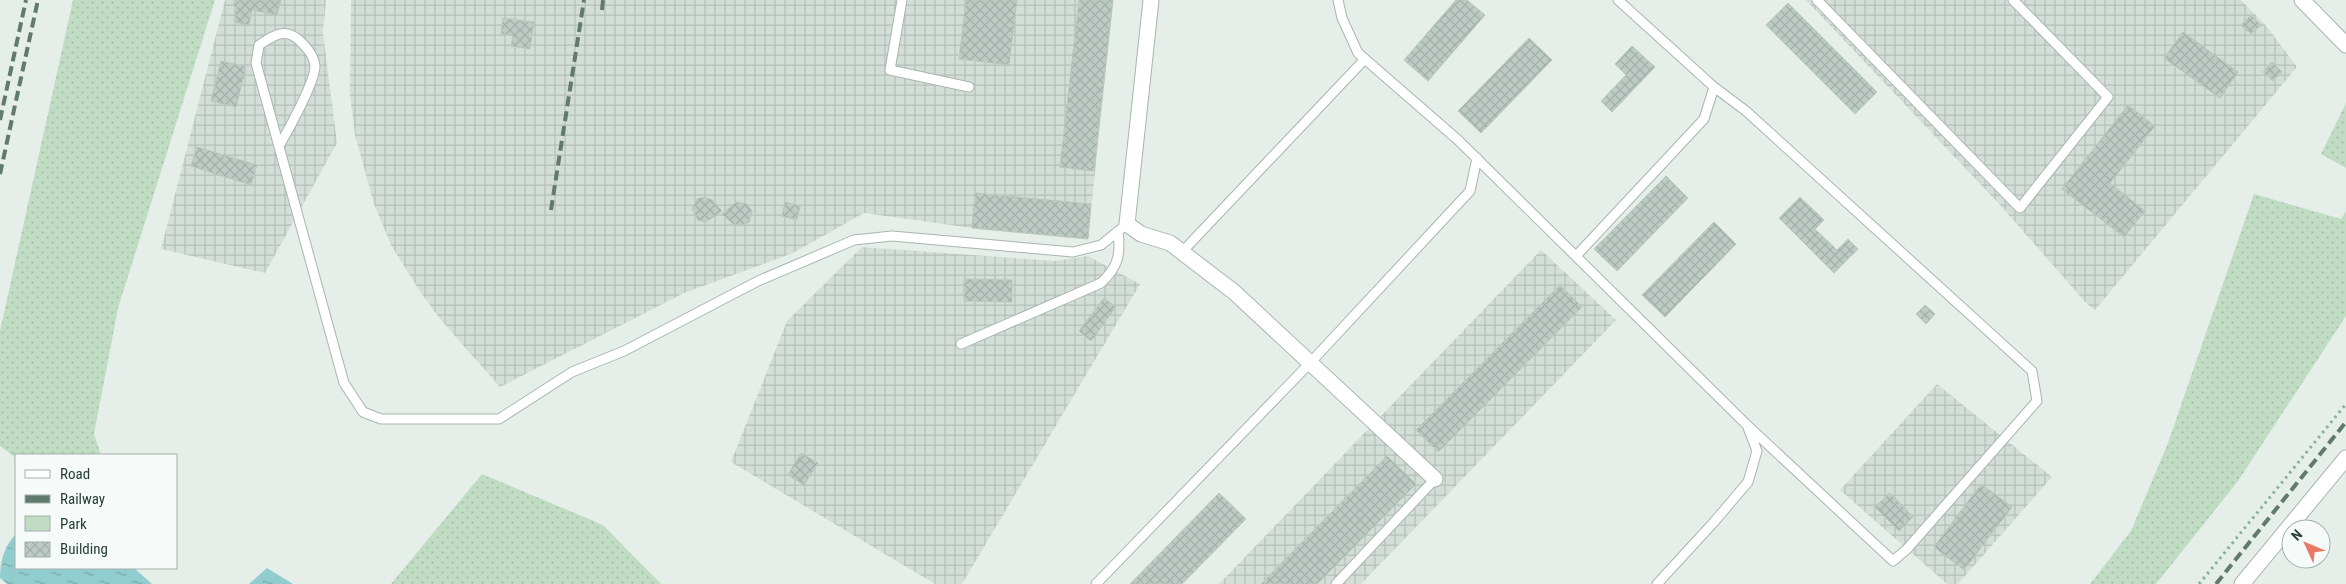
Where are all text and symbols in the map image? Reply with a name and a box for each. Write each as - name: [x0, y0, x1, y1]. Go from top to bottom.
- legend: [15, 454, 178, 569]
- text: Road: [60, 465, 90, 483]
- text: Railway: [60, 490, 105, 508]
- text: Park: [60, 515, 87, 533]
- north arrow: [2281, 519, 2331, 569]
- text: N: [2288, 526, 2305, 544]
- text: Building: [60, 540, 108, 558]

